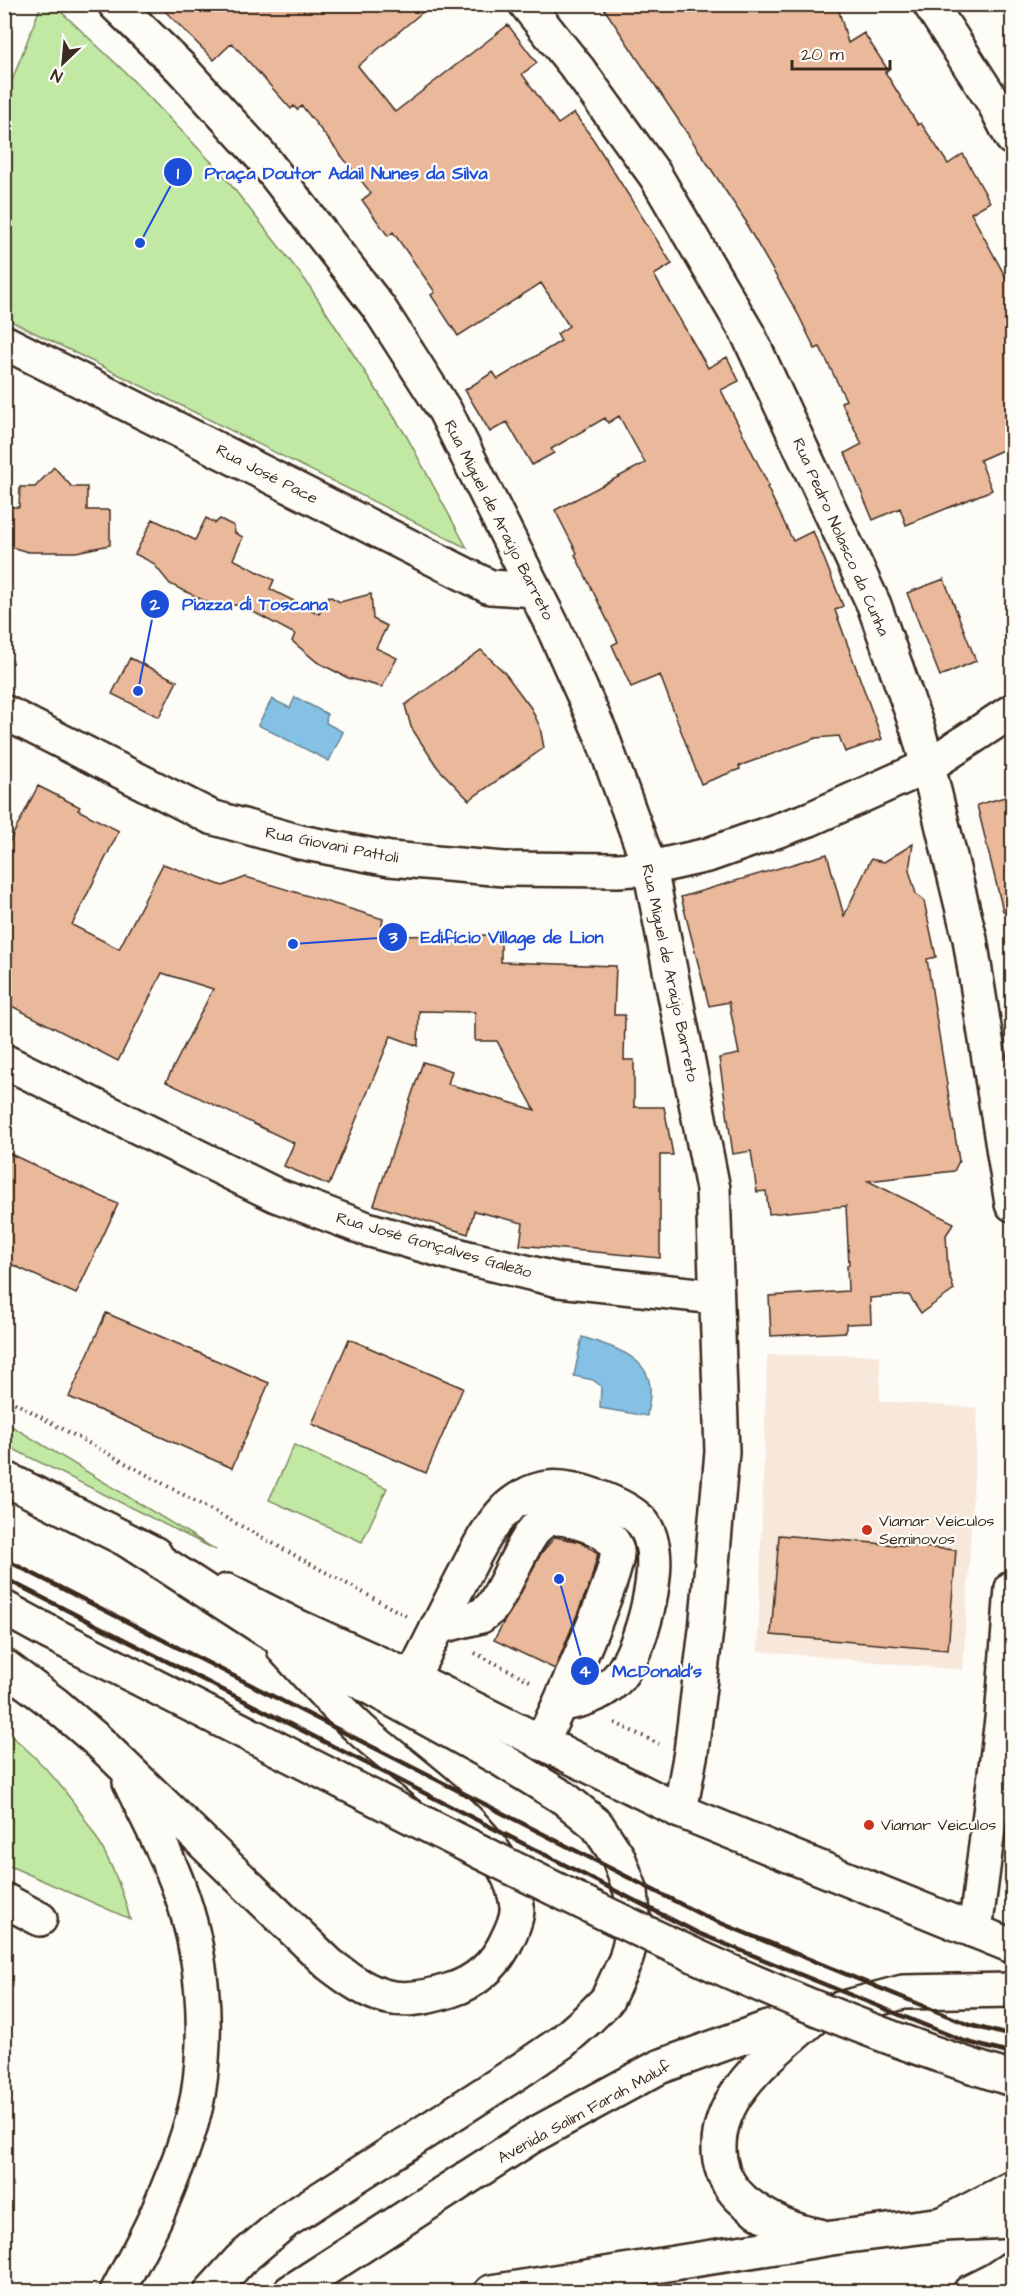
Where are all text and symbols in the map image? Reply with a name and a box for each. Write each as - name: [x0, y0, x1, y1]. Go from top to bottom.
- north arrow: [33, 33, 93, 93]
- scale bar: [792, 33, 890, 71]
- text: 20 m: [801, 42, 844, 67]
- text: N: [48, 63, 66, 88]
- callout: Praça Doutor Adail Nunes da Silva: [163, 154, 500, 190]
- text: 1: [177, 161, 180, 186]
- text: Praça Doutor Adail Nunes da Silva: [204, 161, 488, 186]
- street label: Rua Miguel de Araújo Barreto: [438, 416, 559, 624]
- street label: Rua Pedro Nolasco da Cunha: [787, 434, 895, 640]
- street label: Rua José Pace: [212, 439, 322, 509]
- callout: Piazza di Toscana: [140, 586, 339, 622]
- text: 2: [149, 592, 161, 617]
- text: Piazza di Toscana: [182, 592, 329, 617]
- street label: Rua Giovani Pattoli: [264, 821, 401, 869]
- street label: Rua Miguel de Araújo Barreto: [635, 862, 704, 1084]
- callout: Edifício Village de Lion: [378, 919, 615, 955]
- text: 3: [387, 925, 398, 950]
- text: Edifício Village de Lion: [420, 925, 604, 951]
- street label: Rua José Gonçalves Galeão: [334, 1207, 534, 1283]
- place label: Viamar Veículos Seminovos: [879, 1510, 994, 1550]
- marker: Viamar Veículos Seminovos: [860, 1523, 874, 1537]
- callout: McDonald's: [570, 1653, 714, 1689]
- text: 4: [579, 1659, 592, 1684]
- text: McDonald's: [612, 1659, 702, 1684]
- place label: Viamar Veiculos: [881, 1814, 996, 1836]
- marker: Viamar Veiculos: [862, 1818, 876, 1832]
- street label: Avenida Salim Farah Maluf: [494, 2055, 675, 2169]

